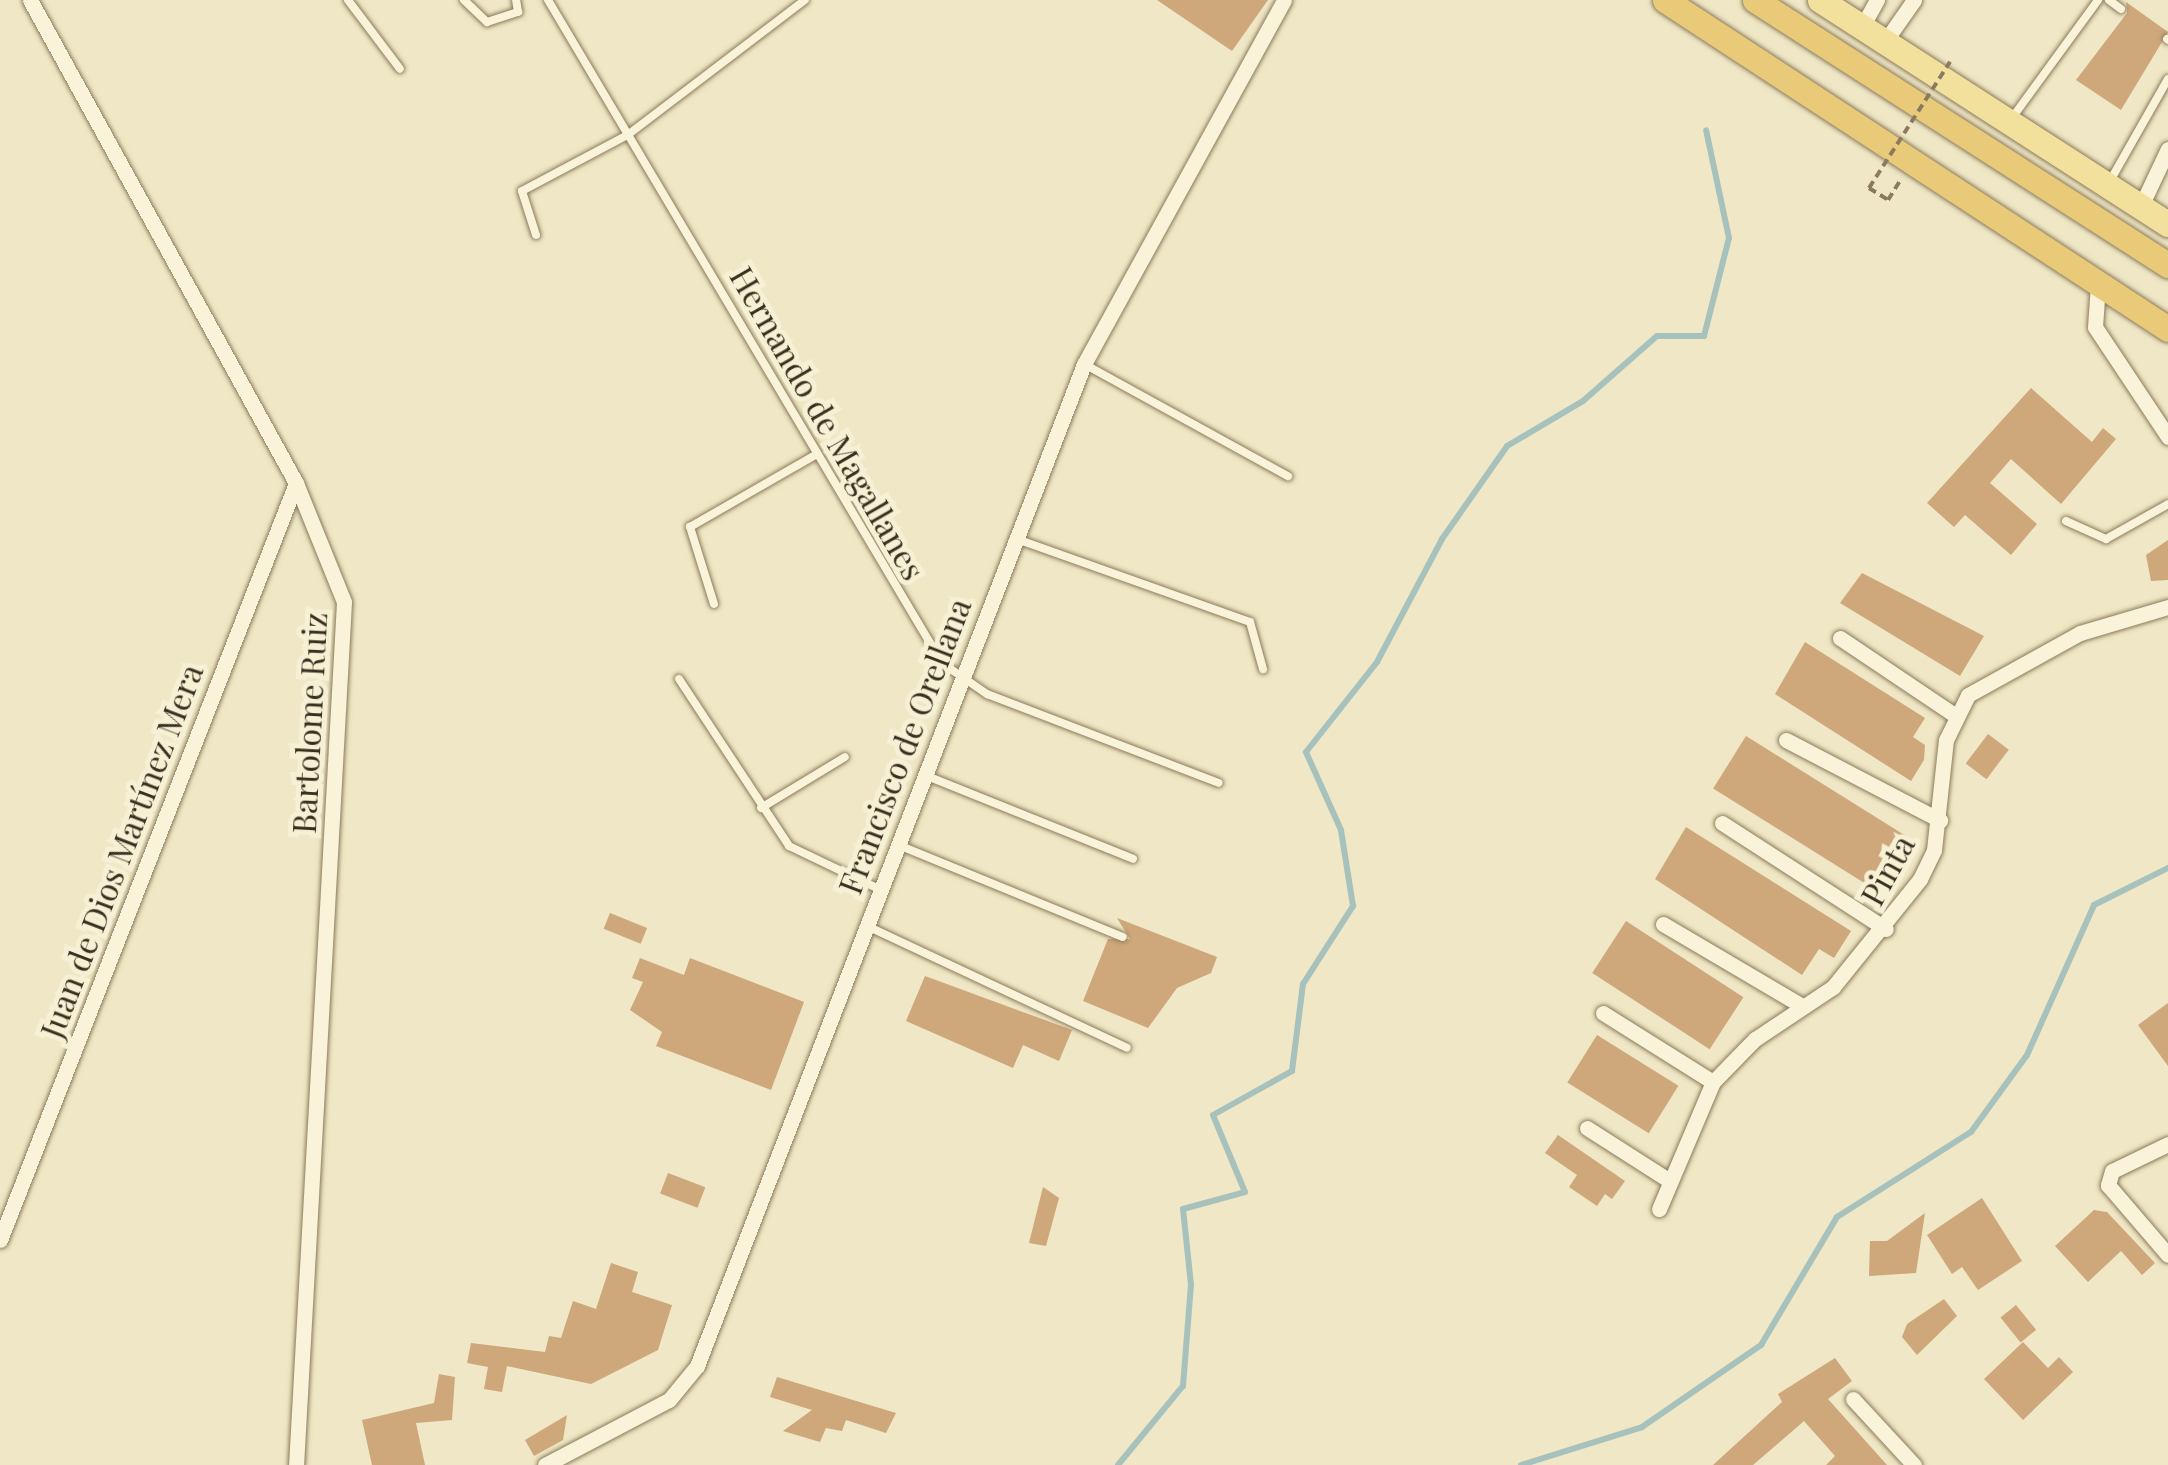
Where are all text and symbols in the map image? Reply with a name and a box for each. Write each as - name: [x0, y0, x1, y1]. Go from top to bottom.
- street label: Hernando de Magallanes: [723, 260, 933, 586]
- street label: Francisco de Orellana: [830, 593, 978, 899]
- street label: Bartolome Ruiz: [284, 611, 334, 835]
- street label: Juan de Dios Martínez Mera: [32, 659, 210, 1043]
- street label: Pinta: [1852, 828, 1922, 912]

